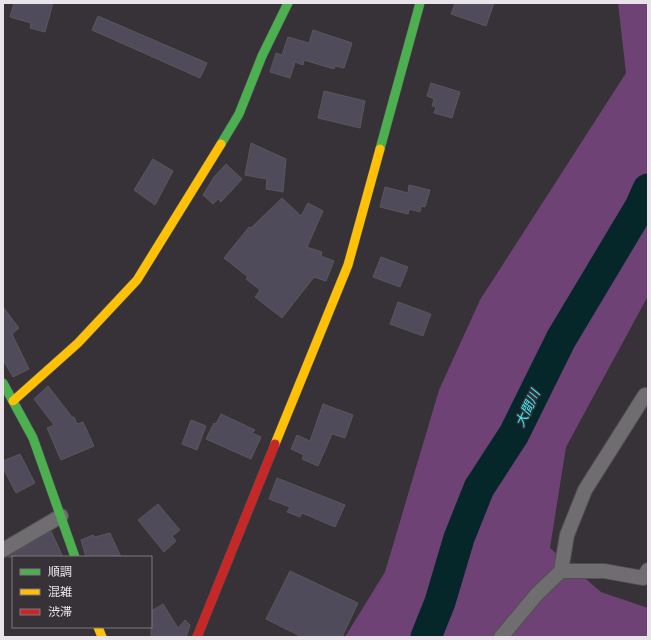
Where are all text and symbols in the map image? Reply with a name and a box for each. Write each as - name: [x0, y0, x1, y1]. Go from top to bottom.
- water label: 大間川: [509, 384, 545, 429]
- legend: [12, 556, 152, 628]
- text: 順調: [48, 562, 72, 580]
- text: 混雑: [48, 582, 72, 600]
- text: 渋滞: [48, 602, 72, 620]

